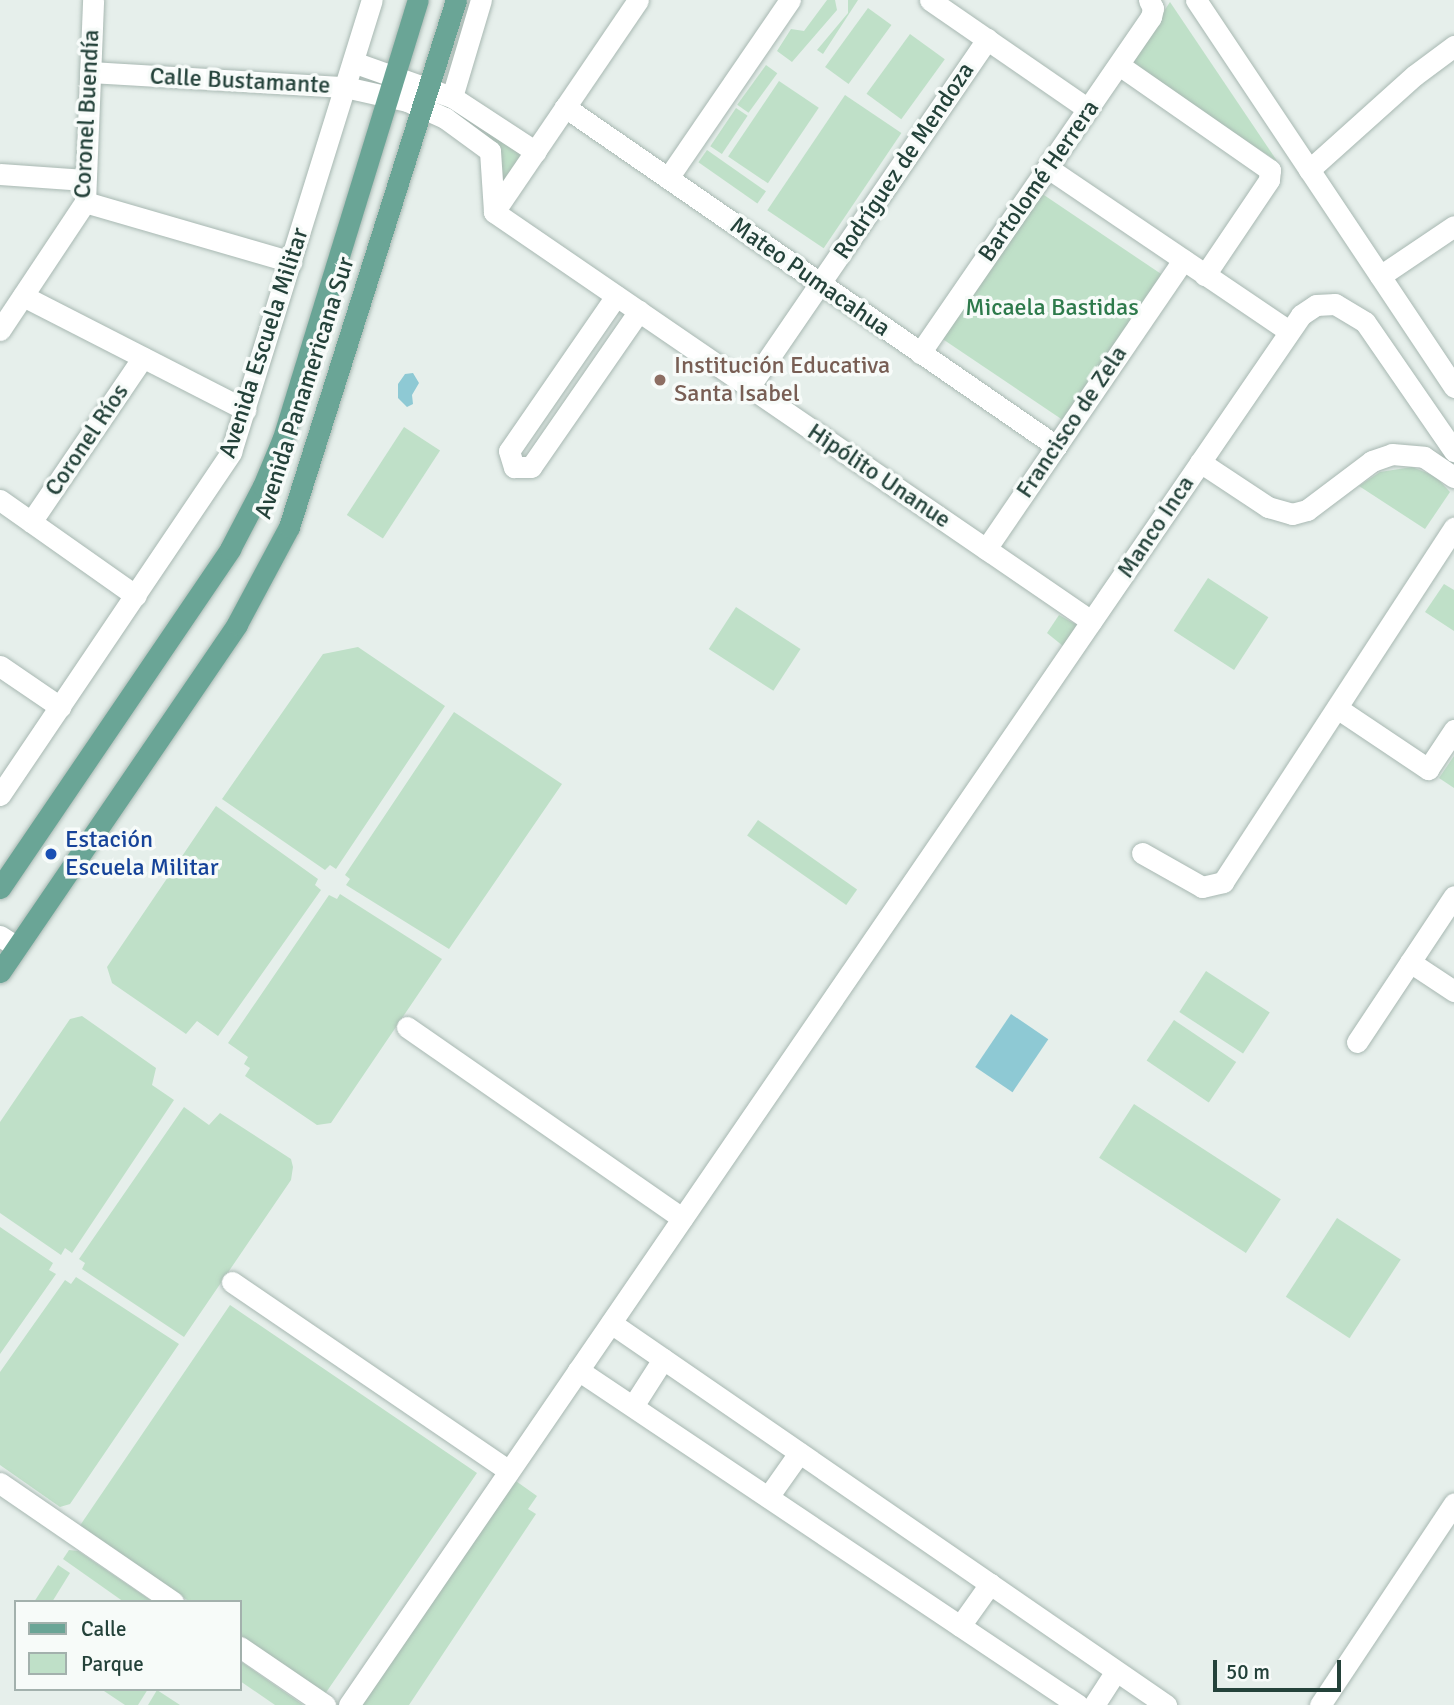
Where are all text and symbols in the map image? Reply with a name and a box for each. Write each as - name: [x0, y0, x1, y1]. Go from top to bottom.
- street label: Coronel Buendía: [68, 29, 106, 199]
- street label: Rodríguez de Mendoza: [827, 57, 981, 265]
- street label: Calle Bustamante: [149, 62, 331, 100]
- street label: Bartolomé Herrera: [973, 95, 1105, 267]
- street label: Mateo Pumacahua: [724, 211, 896, 343]
- street label: Avenida Escuela Militar: [213, 224, 315, 462]
- street label: Avenida Panamericana Sur: [249, 254, 361, 522]
- park label: Micaela Bastidas: [965, 294, 1139, 322]
- street label: Francisco de Zela: [1010, 340, 1134, 504]
- place label: Institución Educativa Santa Isabel: [674, 352, 890, 408]
- marker: Institución Educativa Santa Isabel: [652, 372, 668, 388]
- street label: Coronel Ríos: [39, 378, 135, 502]
- street label: Hipólito Unanue: [802, 417, 956, 535]
- street label: Manco Inca: [1111, 470, 1201, 584]
- place label: Estación Escuela Militar: [65, 826, 219, 882]
- marker: Estación Escuela Militar: [43, 846, 59, 862]
- legend: [14, 1600, 242, 1691]
- text: Calle: [81, 1616, 127, 1642]
- scale bar: [1216, 1646, 1344, 1690]
- text: Parque: [81, 1651, 144, 1677]
- text: 50 m: [1226, 1659, 1270, 1685]

